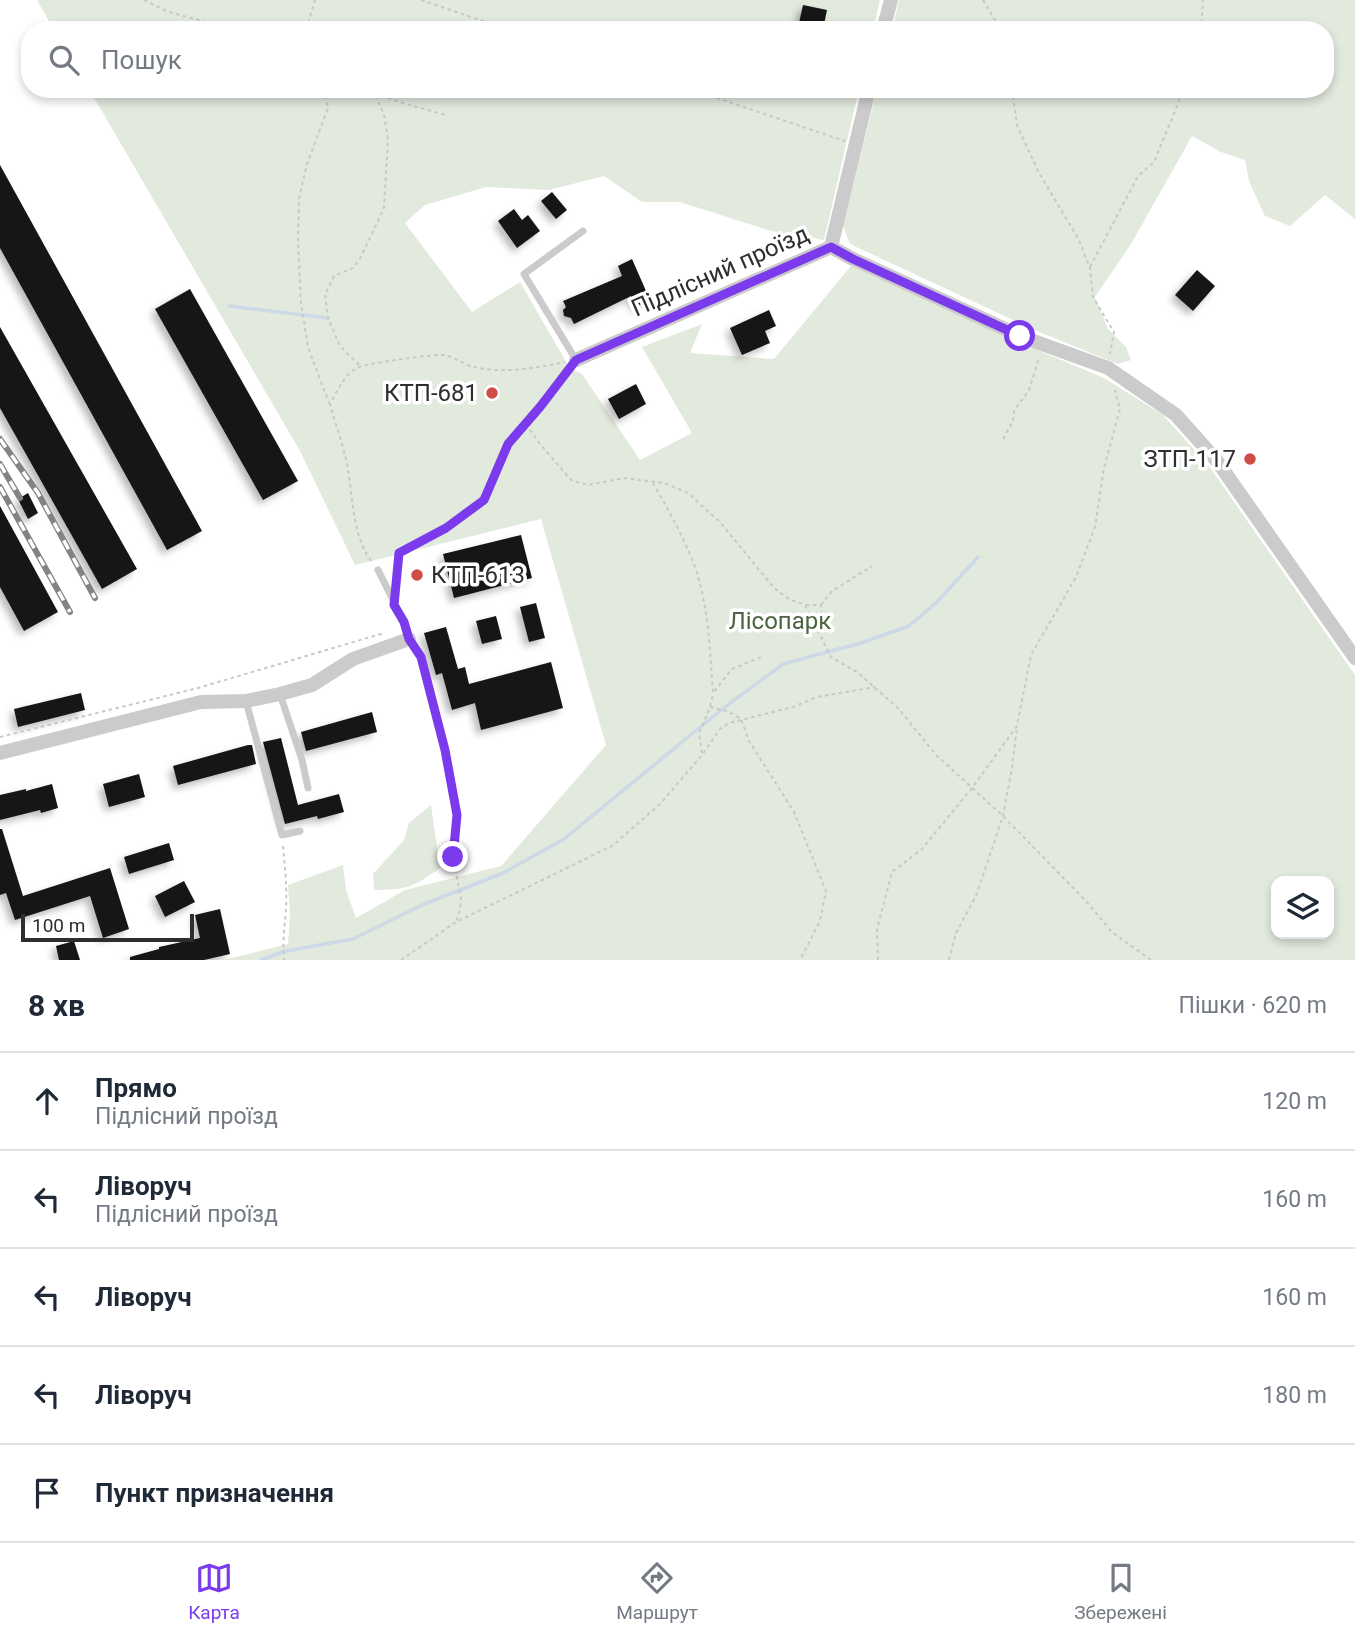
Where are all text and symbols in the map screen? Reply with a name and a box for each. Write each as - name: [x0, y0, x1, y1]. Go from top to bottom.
- search box: [21, 21, 1334, 98]
- icon: search: [45, 41, 83, 79]
- text: Пошук: [101, 45, 182, 75]
- street label: Підлісний проїзд: [627, 219, 813, 323]
- route start: [1004, 320, 1035, 351]
- place label: КТП-681: [384, 379, 478, 407]
- marker: КТП-681: [484, 385, 500, 401]
- place label: ЗТП-117: [1143, 445, 1236, 473]
- marker: ЗТП-117: [1242, 451, 1258, 467]
- place label: КТП-613: [431, 561, 525, 589]
- marker: КТП-613: [409, 567, 425, 583]
- park label: Лісопарк: [729, 607, 831, 635]
- route end: [437, 841, 468, 872]
- map controls: [1271, 876, 1334, 939]
- button: layers: [1271, 876, 1334, 939]
- scale bar: [21, 911, 194, 943]
- text: 100 m: [32, 914, 85, 937]
- text: 8 хв: [28, 988, 85, 1023]
- text: Пішки · 620 m: [1179, 992, 1327, 1019]
- text: Прямо: [95, 1073, 177, 1103]
- icon: ahead: [28, 1082, 66, 1120]
- text: 120 m: [1262, 1088, 1327, 1115]
- text: Підлісний проїзд: [95, 1103, 278, 1130]
- text: Ліворуч: [95, 1171, 192, 1201]
- icon: left: [28, 1180, 66, 1218]
- text: 160 m: [1262, 1186, 1327, 1213]
- text: Підлісний проїзд: [95, 1201, 278, 1228]
- icon: left: [28, 1278, 66, 1316]
- text: Ліворуч: [95, 1282, 192, 1312]
- text: 160 m: [1262, 1284, 1327, 1311]
- icon: left: [28, 1376, 66, 1414]
- text: Ліворуч: [95, 1380, 192, 1410]
- text: 180 m: [1262, 1382, 1327, 1409]
- icon: arrive: [28, 1474, 66, 1512]
- text: Пункт призначення: [95, 1478, 334, 1508]
- tab: Карта: [188, 1559, 240, 1624]
- tab: Маршрут: [616, 1559, 698, 1624]
- tab: Збережені: [1074, 1559, 1167, 1624]

